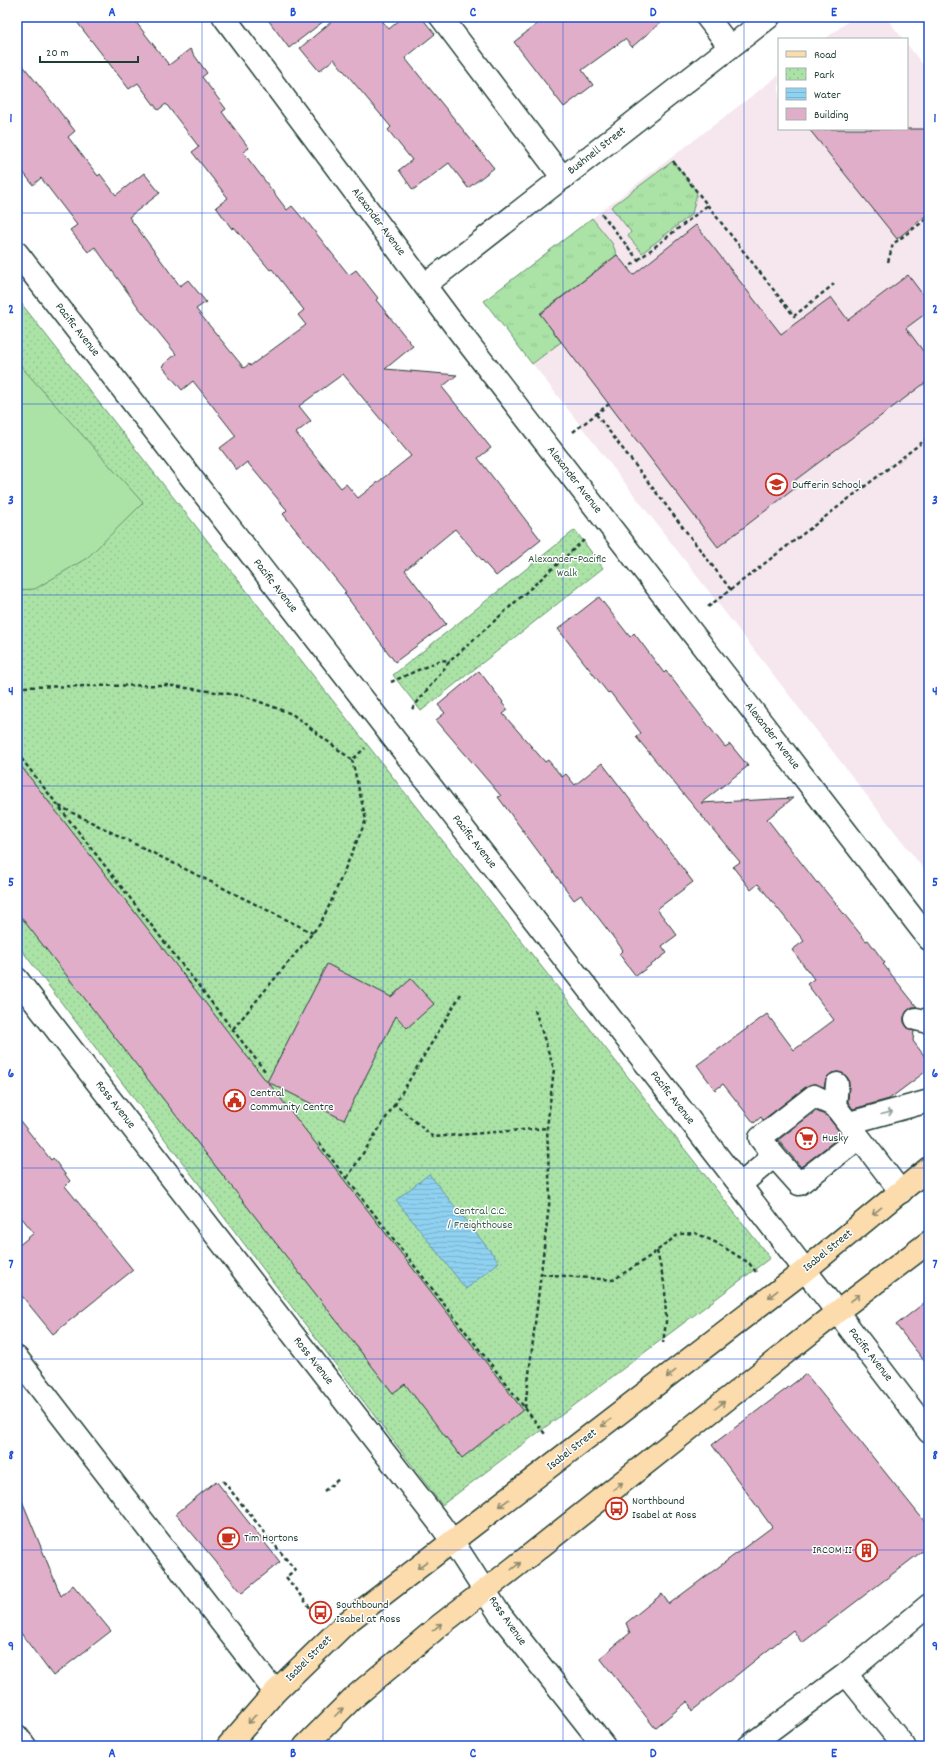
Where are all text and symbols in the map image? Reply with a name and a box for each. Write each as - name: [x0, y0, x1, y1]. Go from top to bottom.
- text: A: [108, 4, 116, 23]
- text: B: [290, 4, 296, 23]
- text: C: [470, 4, 477, 23]
- text: D: [650, 4, 657, 23]
- text: E: [831, 4, 838, 23]
- scale bar: [40, 38, 138, 64]
- legend: [778, 38, 908, 130]
- text: 20 m: [46, 45, 69, 62]
- text: Road: [814, 47, 836, 64]
- text: Park: [814, 67, 835, 84]
- text: Water: [814, 87, 841, 104]
- text: Building: [814, 107, 849, 124]
- text: 1: [10, 110, 13, 129]
- text: 1: [934, 110, 937, 129]
- street label: Bushnell Street: [564, 122, 630, 179]
- street label: Alexander Avenue: [347, 184, 409, 260]
- street label: Pacific Avenue: [51, 300, 103, 360]
- text: 2: [8, 301, 14, 320]
- text: 2: [932, 301, 938, 320]
- street label: Alexander Avenue: [542, 443, 606, 517]
- school or university icon: Dufferin School: [764, 472, 790, 498]
- place label: Dufferin School: [792, 477, 861, 494]
- text: 3: [8, 492, 14, 511]
- text: 3: [932, 492, 938, 511]
- park label: Alexander-Pacific Walk: [528, 551, 606, 582]
- street label: Pacific Avenue: [249, 556, 301, 616]
- text: 4: [8, 683, 14, 702]
- text: 4: [932, 683, 938, 702]
- street label: Alexander Avenue: [740, 699, 804, 773]
- street label: Pacific Avenue: [448, 812, 500, 872]
- text: 5: [8, 874, 14, 893]
- text: 5: [932, 874, 938, 893]
- text: 6: [8, 1065, 15, 1084]
- text: 6: [932, 1065, 939, 1084]
- street label: Pacific Avenue: [646, 1068, 698, 1128]
- street label: Ross Avenue: [91, 1077, 139, 1133]
- place label: Central Community Centre: [250, 1085, 334, 1116]
- public building icon: Central Community Centre: [222, 1087, 248, 1113]
- one-way arrow: [880, 1109, 893, 1116]
- supermarket icon: Husky: [793, 1125, 819, 1151]
- place label: Husky: [822, 1130, 849, 1147]
- park label: Central C.C. / Freighthouse: [448, 1203, 512, 1234]
- one-way arrow: [872, 1206, 883, 1215]
- street label: Isabel Street: [799, 1225, 857, 1276]
- text: 7: [9, 1256, 14, 1275]
- text: 7: [933, 1256, 938, 1275]
- one-way arrow: [768, 1290, 779, 1299]
- one-way arrow: [849, 1294, 860, 1302]
- street label: Pacific Avenue: [844, 1325, 896, 1385]
- street label: Ross Avenue: [289, 1333, 337, 1389]
- one-way arrow: [665, 1369, 676, 1378]
- one-way arrow: [714, 1400, 725, 1409]
- one-way arrow: [601, 1419, 612, 1427]
- street label: Isabel Street: [543, 1425, 601, 1475]
- text: 8: [8, 1447, 14, 1466]
- text: 8: [932, 1447, 938, 1466]
- one-way arrow: [612, 1481, 623, 1490]
- place label: Northbound Isabel at Ross: [632, 1493, 697, 1524]
- bus stop icon: Northbound Isabel at Ross: [603, 1495, 629, 1521]
- one-way arrow: [498, 1498, 509, 1507]
- cafe icon: Tim Hortons: [215, 1525, 241, 1551]
- place label: Tim Hortons: [244, 1530, 298, 1547]
- building icon: IRCOM II: [854, 1537, 880, 1563]
- place label: IRCOM II: [812, 1542, 852, 1559]
- one-way arrow: [417, 1561, 428, 1569]
- one-way arrow: [511, 1562, 522, 1571]
- street label: Ross Avenue: [484, 1593, 530, 1649]
- place label: Southbound Isabel at Ross: [336, 1597, 401, 1628]
- bus stop icon: Southbound Isabel at Ross: [308, 1599, 334, 1625]
- one-way arrow: [432, 1623, 443, 1632]
- street label: Isabel Street: [282, 1631, 337, 1686]
- text: 9: [8, 1638, 14, 1657]
- text: 9: [932, 1638, 938, 1657]
- one-way arrow: [334, 1707, 344, 1717]
- one-way arrow: [247, 1714, 256, 1724]
- text: A: [108, 1745, 116, 1763]
- text: B: [290, 1745, 296, 1763]
- text: C: [470, 1745, 477, 1763]
- text: D: [650, 1745, 657, 1763]
- text: E: [831, 1745, 838, 1763]

